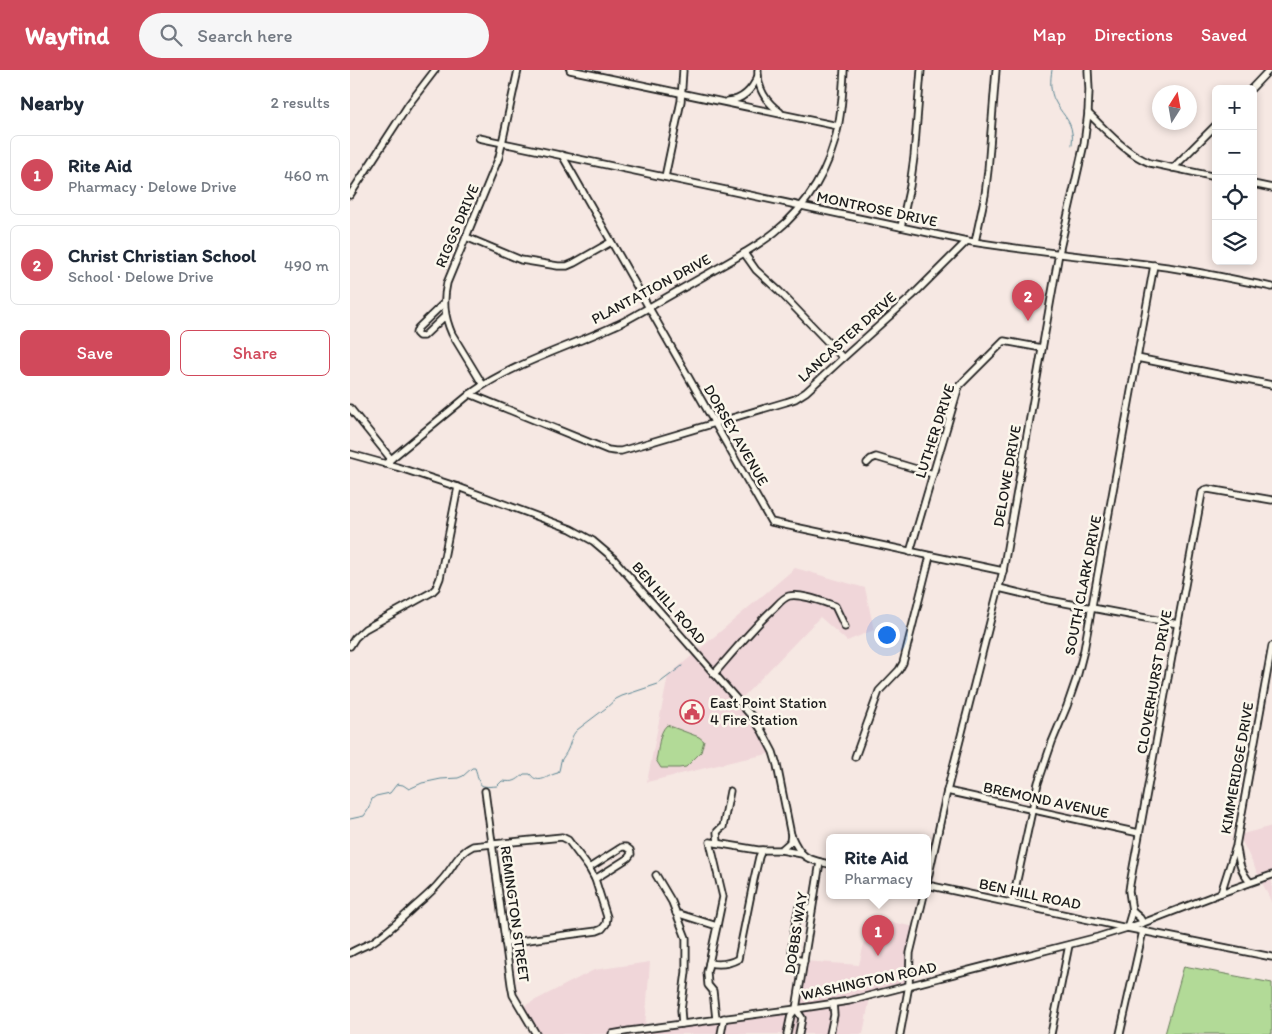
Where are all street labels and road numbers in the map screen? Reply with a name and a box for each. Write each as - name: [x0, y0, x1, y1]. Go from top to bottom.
- street label: RIGGS DRIVE: [431, 182, 483, 270]
- street label: MONTROSE DRIVE: [815, 187, 939, 231]
- street label: PLANTATION DRIVE: [588, 250, 714, 328]
- street label: LANCASTER DRIVE: [794, 288, 900, 386]
- street label: DORSEY AVENUE: [700, 381, 772, 489]
- street label: LUTHER DRIVE: [911, 382, 959, 480]
- street label: DELOWE DRIVE: [989, 424, 1025, 528]
- street label: SOUTH CLARK DRIVE: [1061, 514, 1105, 656]
- street label: BEN HILL ROAD: [628, 558, 710, 648]
- street label: CLOVERHURST DRIVE: [1132, 609, 1176, 755]
- street label: KIMMERIDGE DRIVE: [1217, 701, 1257, 835]
- street label: BREMOND AVENUE: [982, 778, 1110, 822]
- street label: REMINGTON STREET: [497, 845, 534, 984]
- street label: BEN HILL ROAD: [977, 874, 1083, 914]
- street label: DOBBS WAY: [781, 890, 811, 975]
- street label: WASHINGTON ROAD: [800, 958, 938, 1004]

